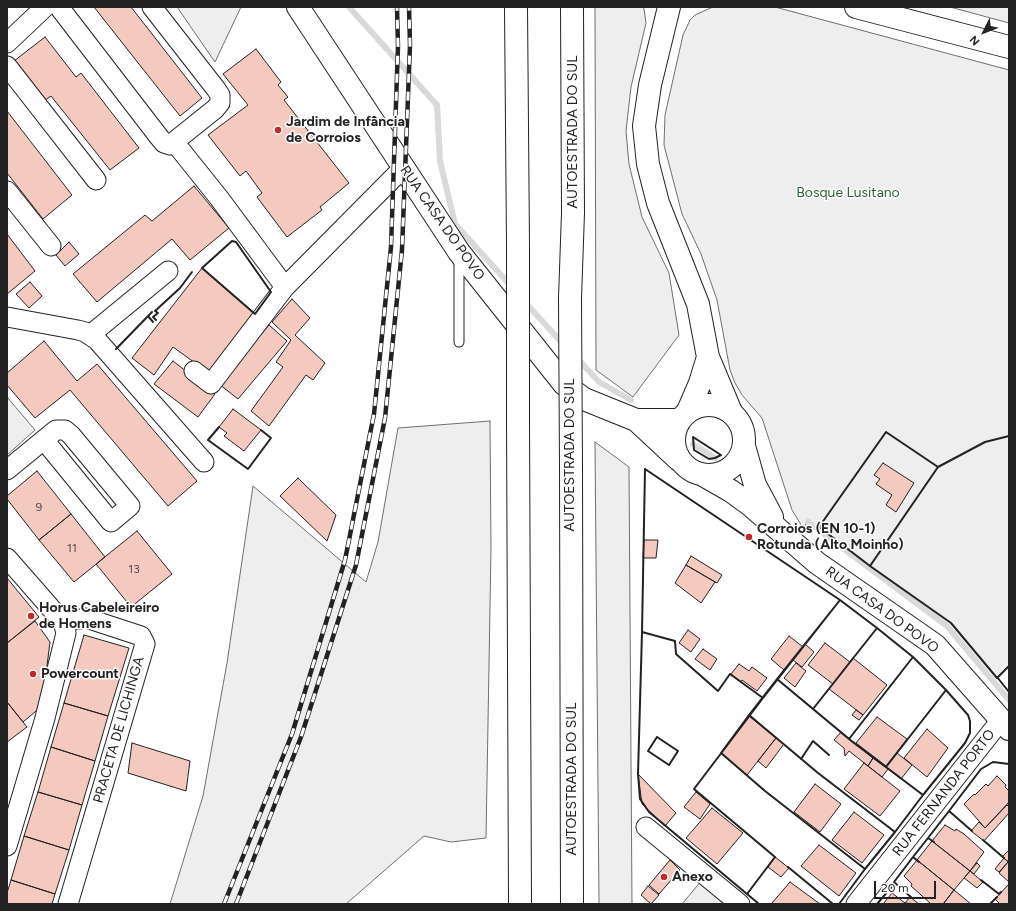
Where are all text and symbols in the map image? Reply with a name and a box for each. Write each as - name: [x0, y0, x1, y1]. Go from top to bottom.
- north arrow: [964, 12, 1004, 52]
- text: N: [967, 33, 982, 48]
- street label: AUTOESTRADA DO SUL: [565, 55, 581, 209]
- place label: Jardim de Infância de Corroios: [286, 114, 405, 146]
- marker: Jardim de Infância de Corroios: [273, 125, 283, 135]
- street label: RUA CASA DO POVO: [396, 162, 488, 284]
- park label: Bosque Lusitano: [796, 185, 900, 201]
- street label: AUTOESTRADA DO SUL: [562, 378, 578, 532]
- house number: 9: [36, 500, 42, 514]
- place label: Corroios (EN 10-1) Rotunda (Alto Moinho): [757, 521, 904, 554]
- marker: Corroios (EN 10-1) Rotunda (Alto Moinho): [744, 532, 754, 542]
- house number: 11: [67, 541, 77, 555]
- house number: 13: [128, 562, 140, 576]
- street label: RUA CASA DO POVO: [822, 563, 942, 657]
- place label: Horus Cabeleireiro de Homens: [39, 600, 159, 632]
- marker: Horus Cabeleireiro de Homens: [26, 611, 36, 621]
- street label: PRACETA DE LICHINGA: [90, 655, 148, 805]
- place label: Powercount: [41, 666, 119, 682]
- marker: Powercount: [28, 669, 38, 679]
- street label: AUTOESTRADA DO SUL: [564, 702, 580, 856]
- street label: RUA FERNANDA PORTO: [889, 726, 999, 860]
- place label: Anexo: [672, 869, 713, 885]
- marker: Anexo: [659, 872, 669, 882]
- scale bar: [876, 873, 938, 899]
- text: 20 m: [881, 881, 909, 895]

